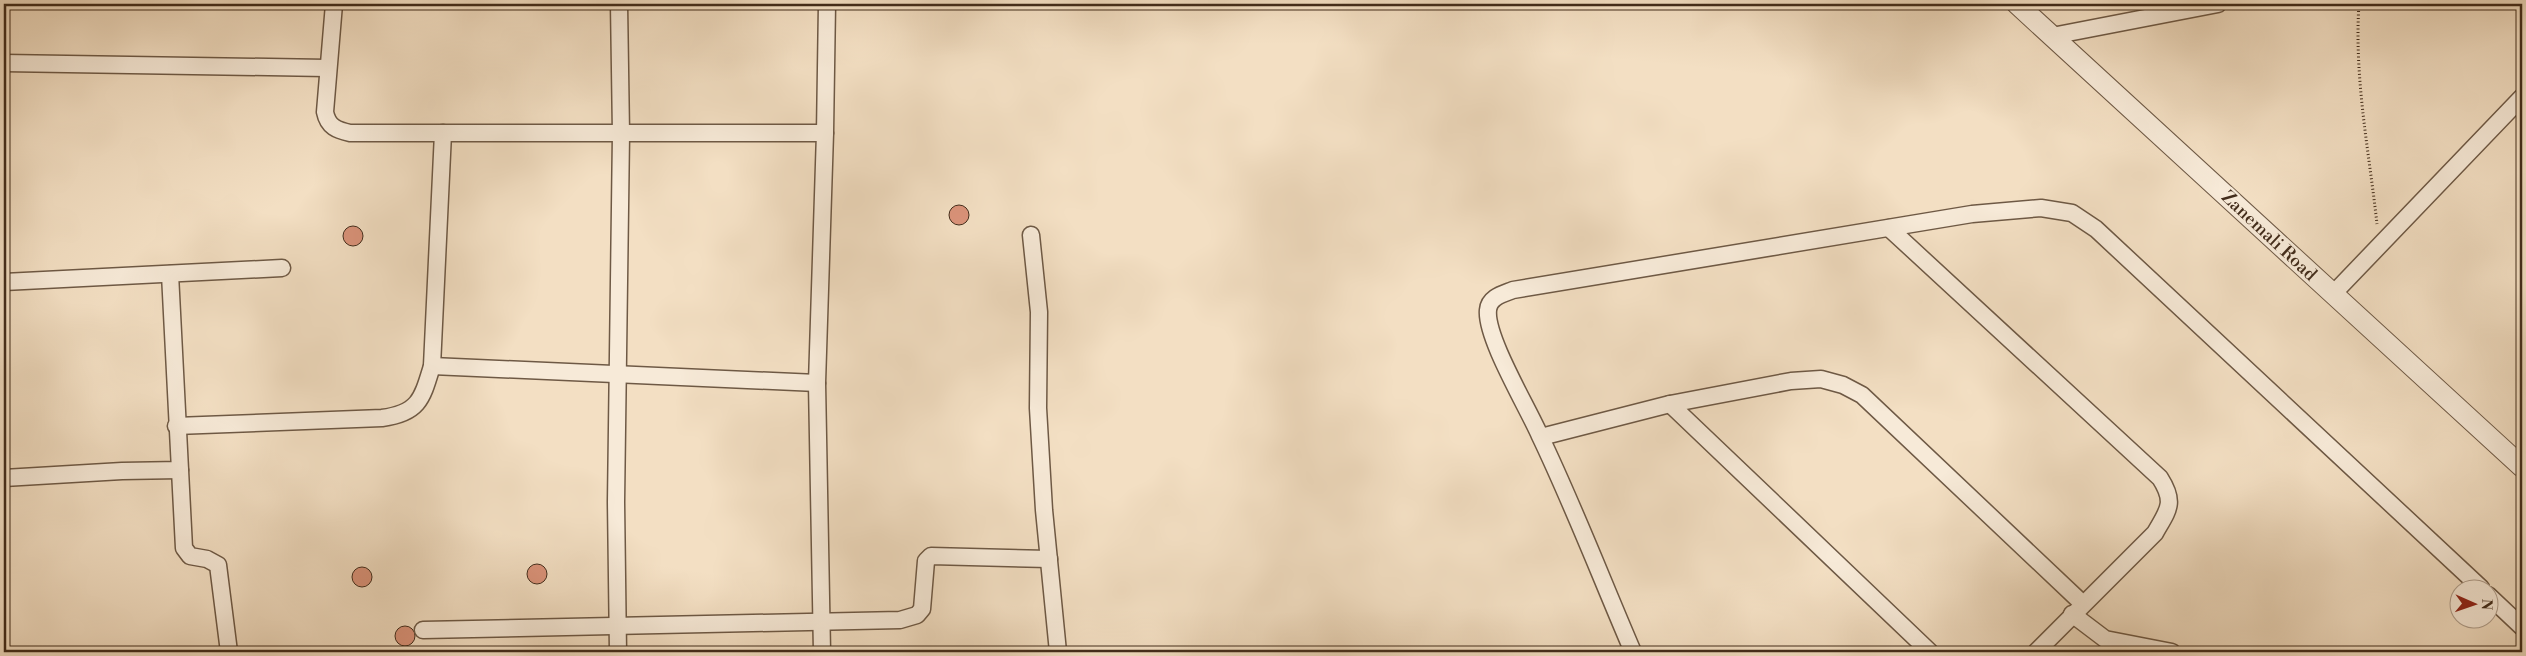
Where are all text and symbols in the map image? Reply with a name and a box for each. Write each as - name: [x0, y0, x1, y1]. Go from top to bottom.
- street label: Zanemali Road: [2216, 186, 2322, 287]
- north arrow: [2448, 578, 2498, 628]
- text: N: [2477, 599, 2495, 610]

